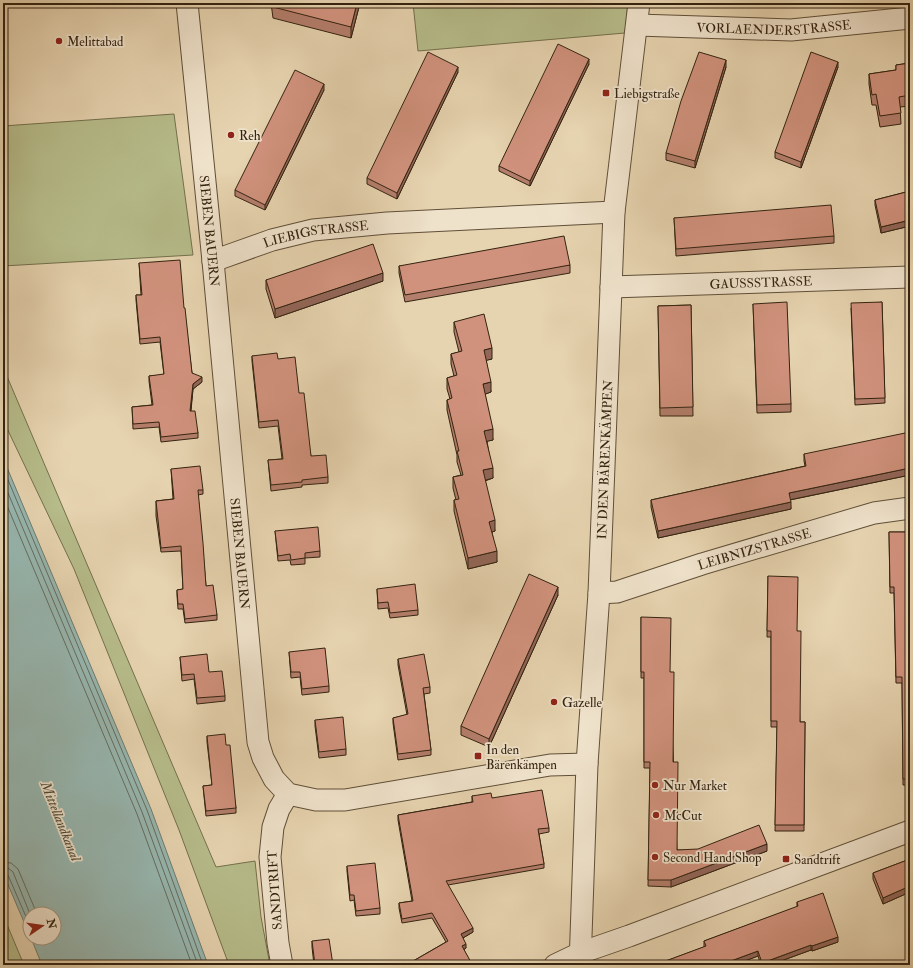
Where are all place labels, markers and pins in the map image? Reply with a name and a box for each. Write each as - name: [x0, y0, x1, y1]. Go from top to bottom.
- place label: Melittabad: [67, 34, 124, 50]
- marker: Melittabad: [54, 36, 64, 46]
- place label: Liebigstraße: [614, 86, 680, 102]
- marker: Liebigstraße: [601, 88, 611, 98]
- place label: Reh: [239, 128, 261, 144]
- marker: Reh: [226, 130, 236, 140]
- place label: Gazelle: [562, 695, 603, 711]
- marker: Gazelle: [549, 697, 559, 707]
- place label: In den Bärenkämpen: [486, 742, 557, 774]
- marker: In den Bärenkämpen: [473, 751, 483, 761]
- place label: Nur Market: [663, 778, 727, 794]
- marker: Nur Market: [650, 780, 660, 790]
- place label: McCut: [664, 808, 702, 824]
- marker: McCut: [651, 810, 661, 820]
- place label: Second Hand Shop: [663, 850, 762, 867]
- marker: Second Hand Shop: [650, 852, 660, 862]
- place label: Sandtrift: [794, 852, 841, 868]
- marker: Sandtrift: [781, 854, 791, 864]

